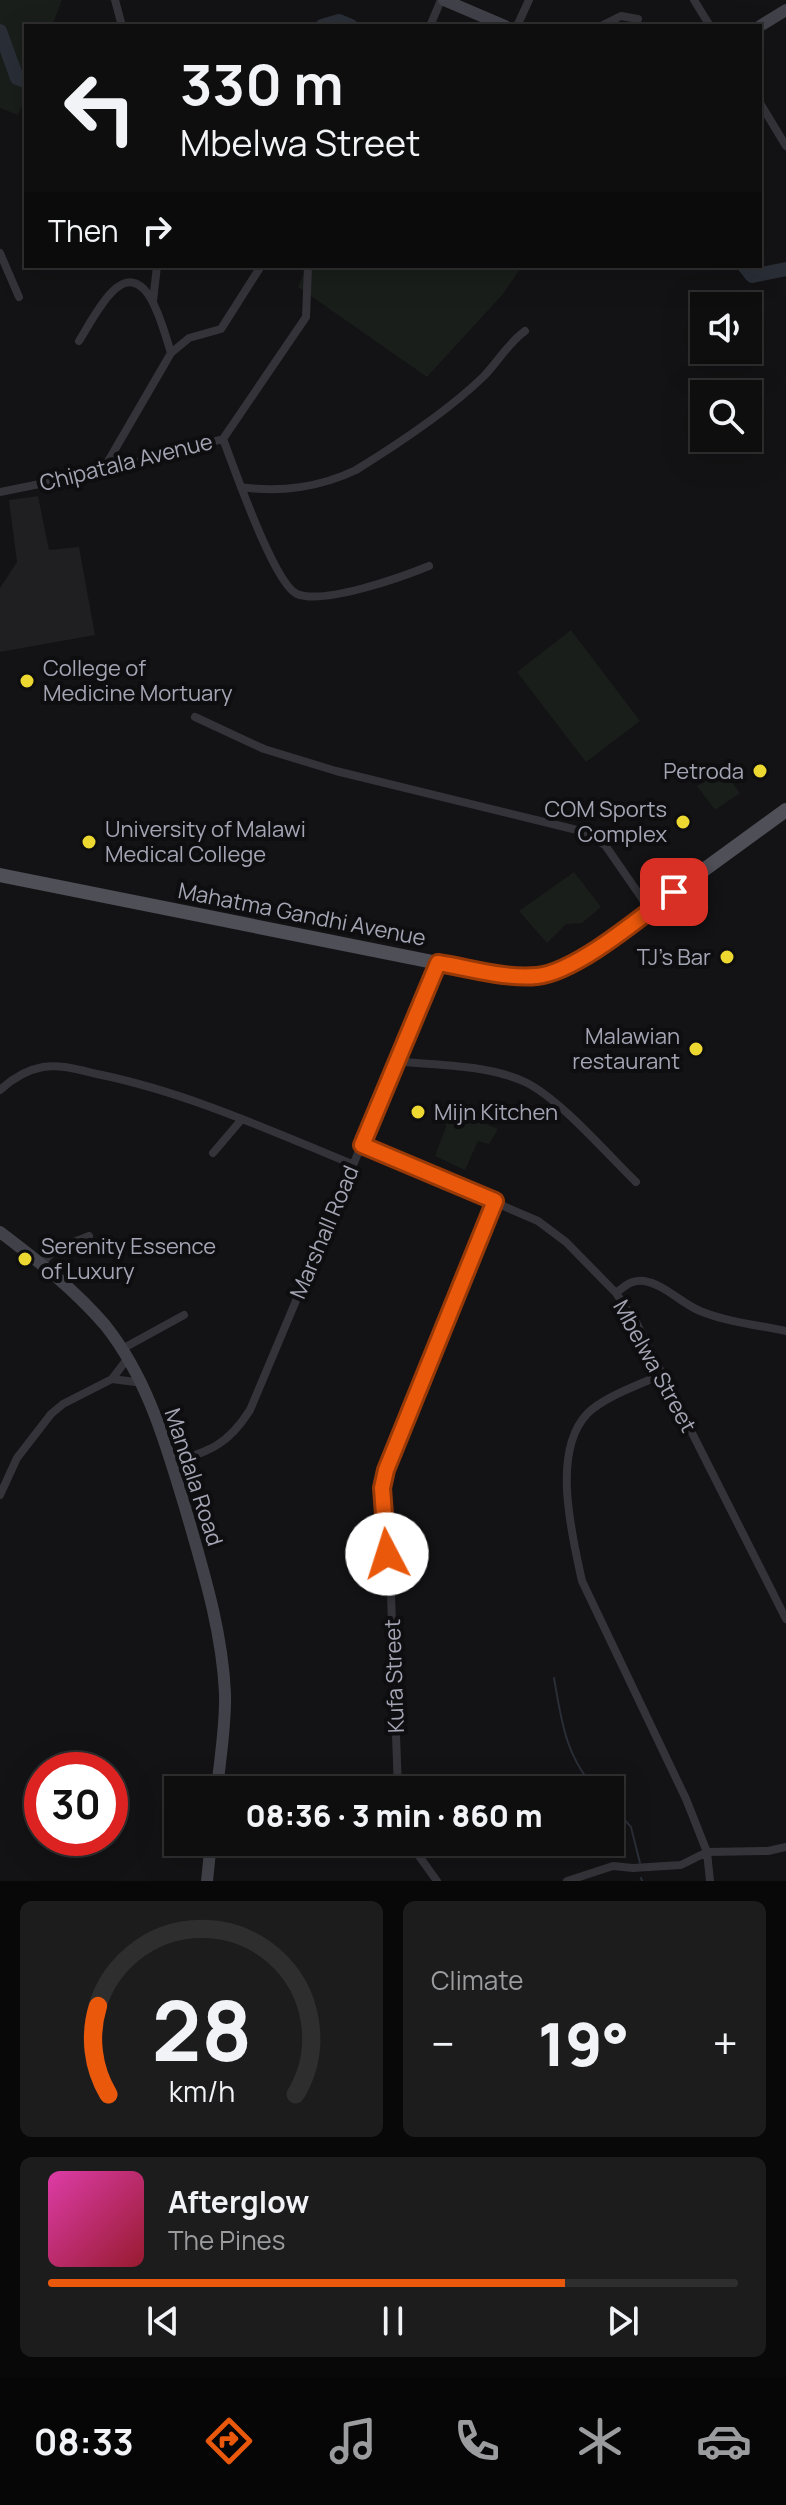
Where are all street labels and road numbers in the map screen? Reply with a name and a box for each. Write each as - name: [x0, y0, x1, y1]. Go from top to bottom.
- street label: Chipatala Avenue: [36, 426, 216, 498]
- street label: Mahatma Gandhi Avenue: [176, 875, 429, 953]
- street label: Marshall Road: [282, 1161, 366, 1303]
- street label: Mbelwa Street: [606, 1294, 704, 1438]
- street label: Mandala Road: [158, 1404, 230, 1550]
- street label: Kufa Street: [377, 1618, 411, 1734]

